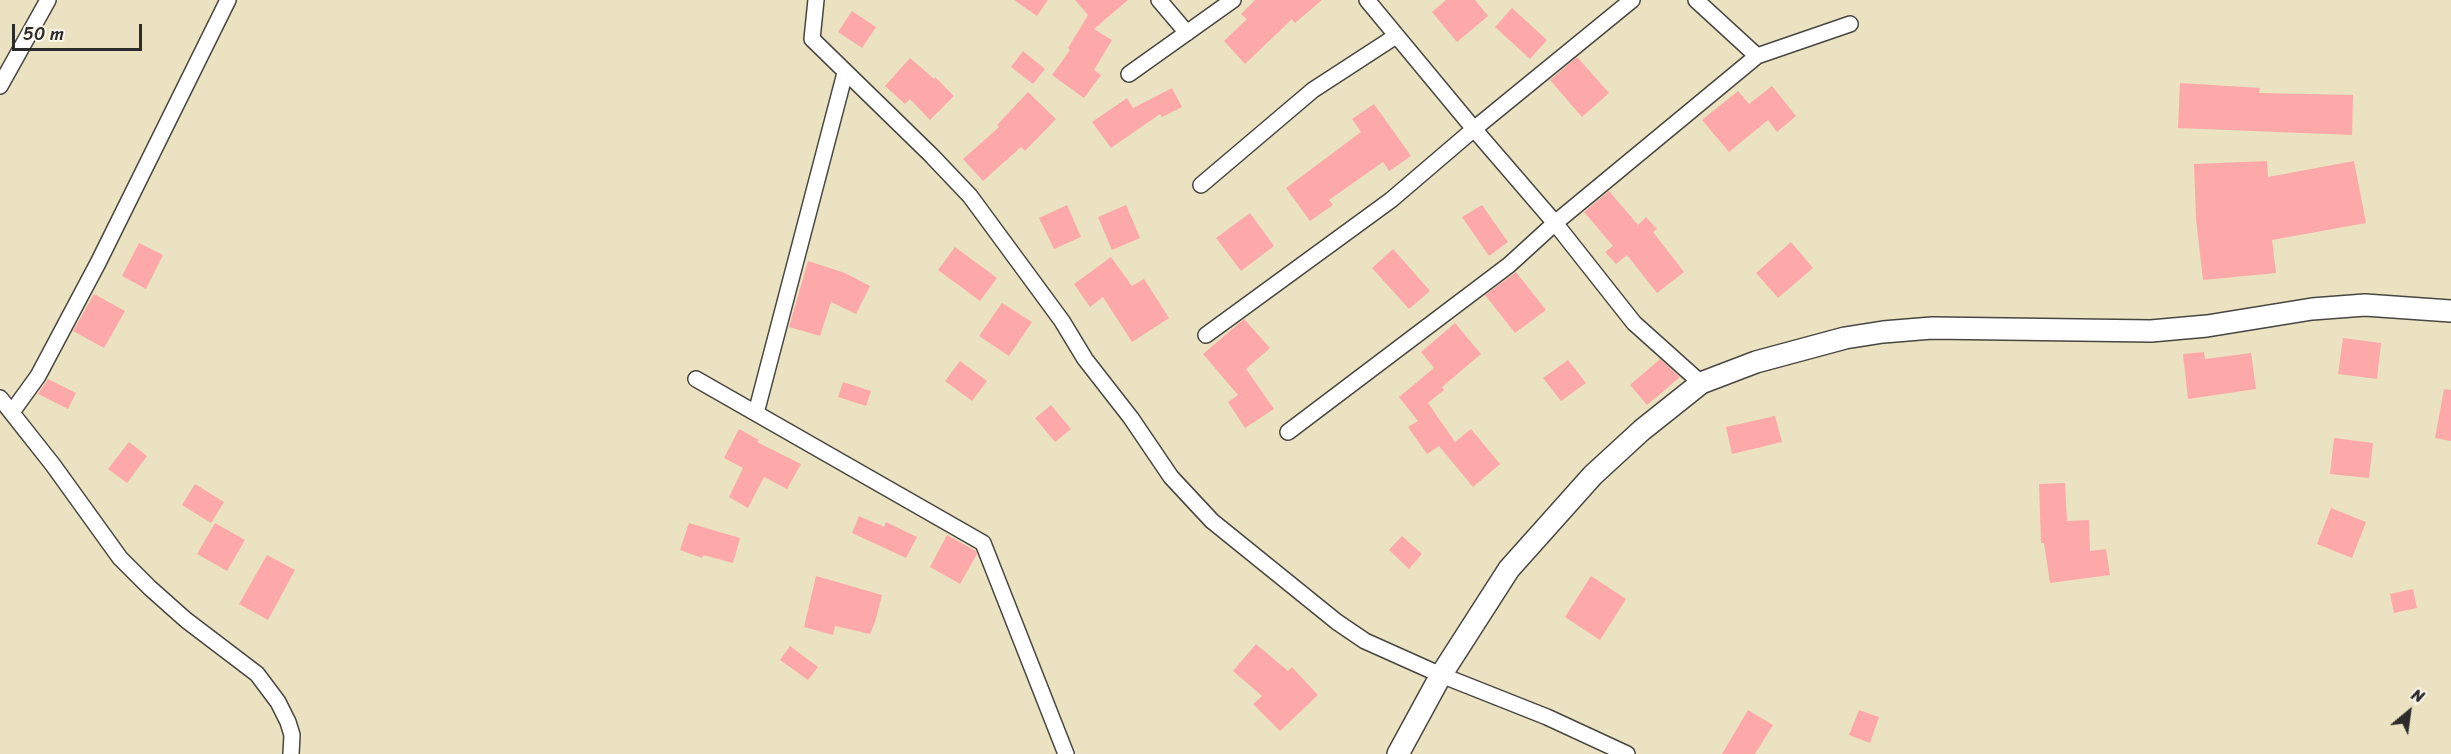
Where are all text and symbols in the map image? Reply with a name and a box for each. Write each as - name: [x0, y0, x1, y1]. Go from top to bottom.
- scale bar: [15, 12, 146, 50]
- text: 50 m: [23, 18, 64, 50]
- text: N: [2406, 680, 2430, 711]
- north arrow: [2379, 682, 2439, 742]

